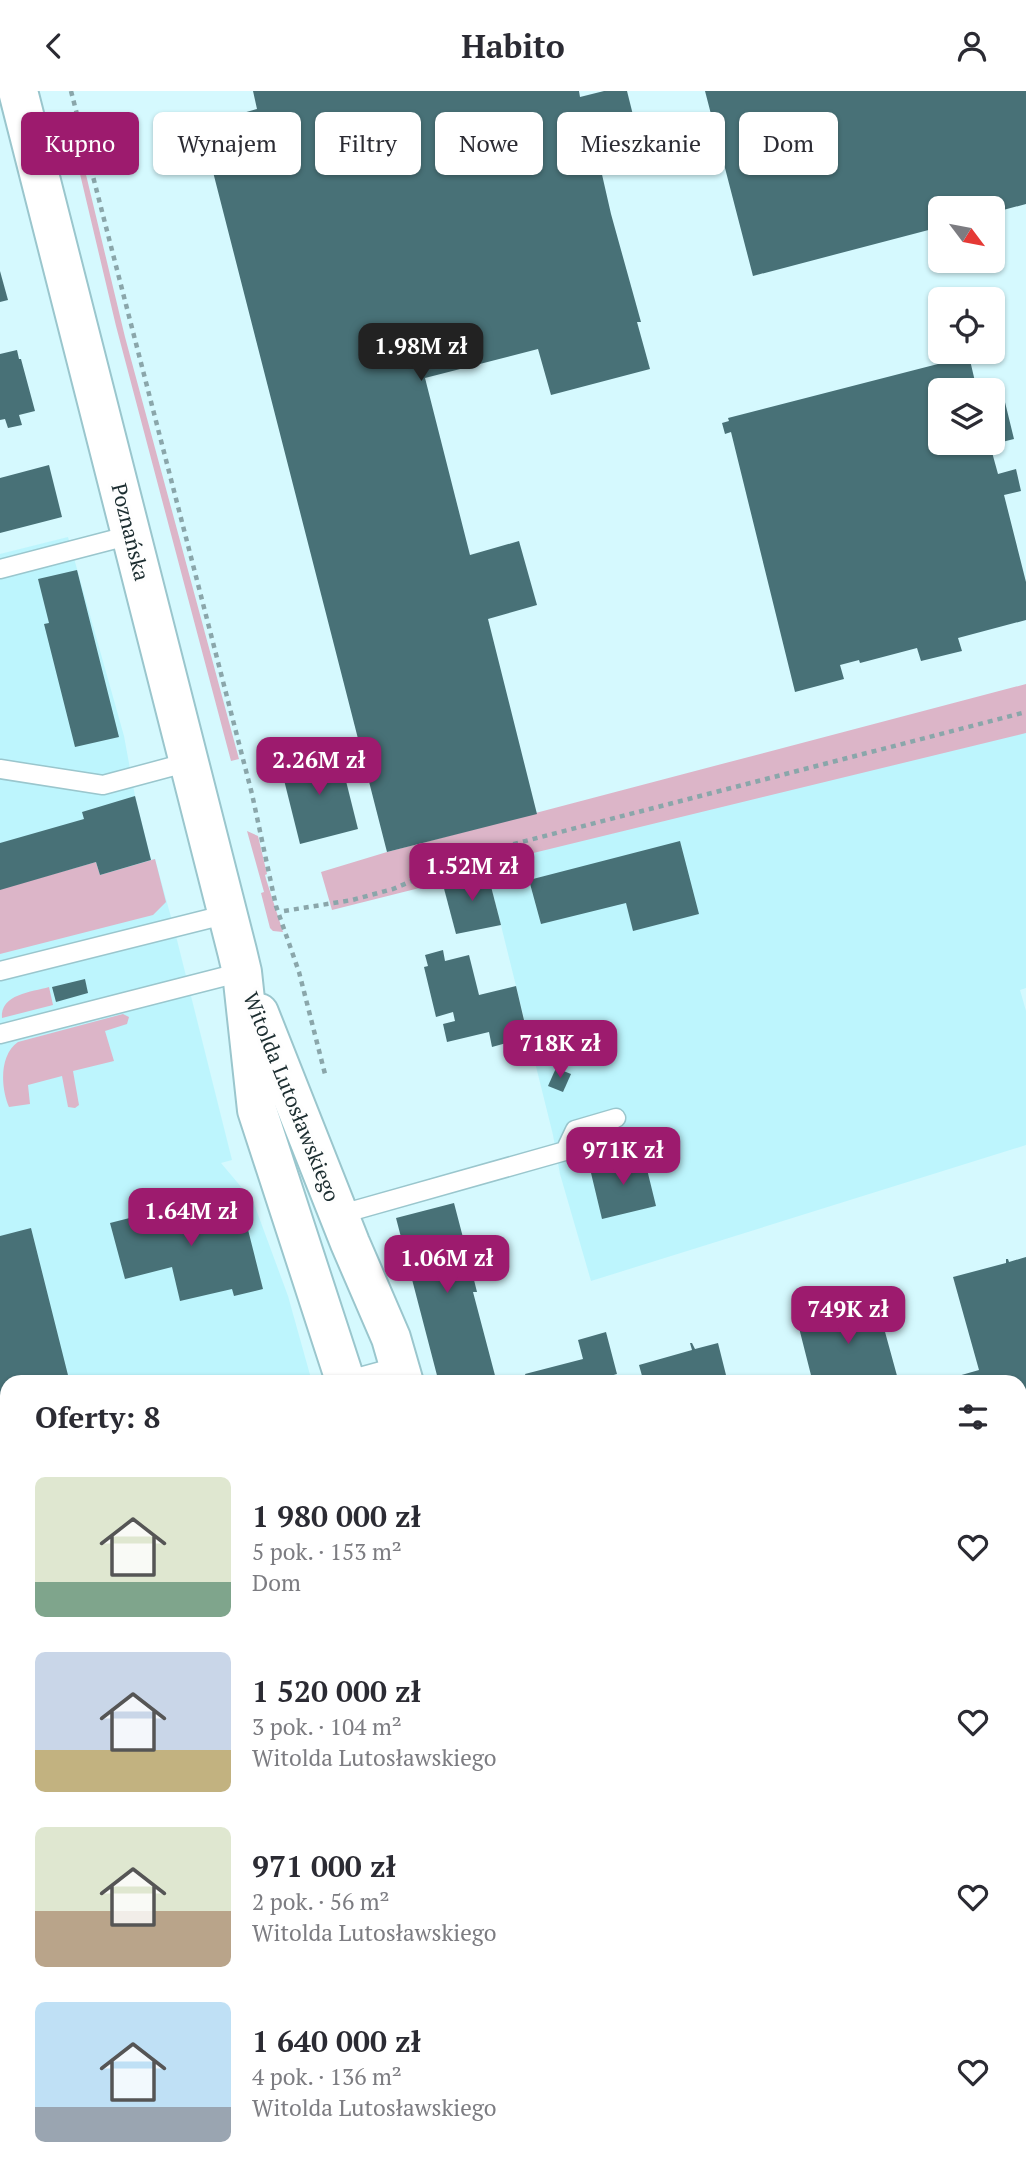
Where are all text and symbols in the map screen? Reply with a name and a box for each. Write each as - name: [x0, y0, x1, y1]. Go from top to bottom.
- text: Habito: [461, 25, 565, 67]
- icon: back: [35, 27, 73, 65]
- icon: person: [953, 27, 991, 65]
- chip: Kupno: [21, 112, 139, 175]
- chip: Wynajem: [153, 112, 301, 175]
- chip: Filtry: [315, 112, 421, 175]
- chip: Nowe: [435, 112, 543, 175]
- chip: Mieszkanie: [557, 112, 725, 175]
- chip: Dom: [739, 112, 838, 175]
- north arrow: [928, 196, 1004, 273]
- map controls: [928, 196, 1005, 455]
- button: locate: [928, 287, 1005, 364]
- pin: 1.98M zł: [349, 323, 493, 383]
- text: 1.98M zł: [374, 330, 468, 361]
- button: layers: [928, 378, 1005, 455]
- street label: Poznańska: [105, 480, 157, 584]
- pin: 2.26M zł: [247, 737, 391, 797]
- text: 2.26M zł: [272, 744, 366, 775]
- pin: 1.52M zł: [400, 843, 544, 903]
- text: 1.52M zł: [425, 850, 519, 881]
- street label: Witolda Lutosławskiego: [237, 988, 347, 1205]
- pin: 718K zł: [495, 1021, 625, 1080]
- text: 718K zł: [519, 1027, 601, 1058]
- pin: 971K zł: [558, 1127, 688, 1187]
- text: 971K zł: [582, 1134, 664, 1165]
- pin: 1.64M zł: [119, 1189, 263, 1248]
- text: 1.64M zł: [144, 1195, 238, 1226]
- pin: 1.06M zł: [375, 1235, 519, 1295]
- text: 1.06M zł: [400, 1242, 494, 1273]
- pin: 749K zł: [783, 1287, 913, 1346]
- text: 749K zł: [807, 1293, 889, 1324]
- text: Oferty: 8: [35, 1397, 160, 1437]
- icon: filters: [954, 1398, 992, 1436]
- text: 1 980 000 zł: [252, 1496, 421, 1536]
- icon: home: [91, 1505, 175, 1589]
- icon: heart: [954, 1528, 992, 1566]
- text: 5 pok. · 153 m²: [252, 1536, 402, 1567]
- text: Dom: [252, 1567, 301, 1598]
- text: 1 520 000 zł: [252, 1671, 421, 1711]
- icon: home: [91, 1680, 175, 1764]
- icon: heart: [954, 1703, 992, 1741]
- text: 3 pok. · 104 m²: [252, 1711, 402, 1742]
- text: Witolda Lutosławskiego: [252, 1742, 497, 1773]
- text: 971 000 zł: [252, 1846, 396, 1886]
- icon: home: [91, 1855, 175, 1939]
- icon: heart: [954, 1878, 992, 1916]
- text: 2 pok. · 56 m²: [252, 1886, 390, 1917]
- text: Witolda Lutosławskiego: [252, 1917, 497, 1948]
- text: 1 640 000 zł: [252, 2021, 421, 2061]
- icon: home: [91, 2030, 175, 2114]
- icon: heart: [954, 2053, 992, 2091]
- text: 4 pok. · 136 m²: [252, 2061, 402, 2092]
- text: Witolda Lutosławskiego: [252, 2092, 497, 2123]

